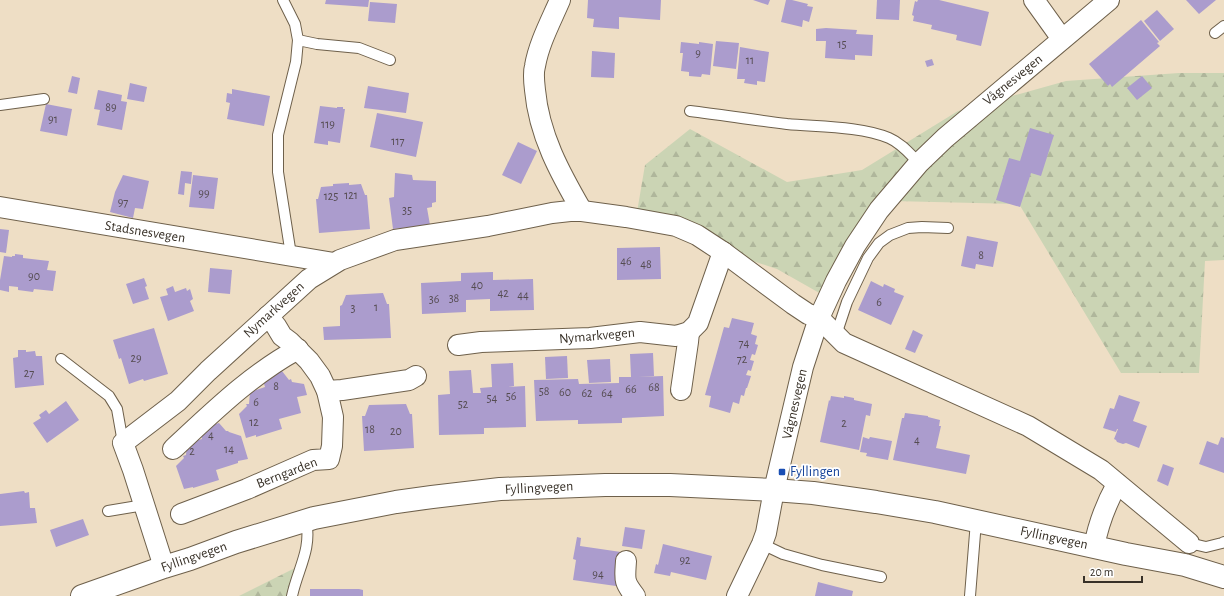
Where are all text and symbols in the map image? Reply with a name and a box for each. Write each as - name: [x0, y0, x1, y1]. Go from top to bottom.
- house number: 15: [837, 38, 847, 50]
- house number: 9: [695, 47, 701, 59]
- street label: Vågnesvegen: [981, 52, 1045, 108]
- house number: 11: [746, 54, 754, 66]
- house number: 89: [105, 101, 117, 113]
- house number: 91: [48, 113, 58, 125]
- house number: 119: [321, 118, 335, 130]
- house number: 117: [391, 135, 405, 147]
- house number: 99: [198, 187, 210, 199]
- house number: 121: [344, 189, 358, 201]
- house number: 125: [324, 190, 338, 202]
- house number: 97: [118, 196, 128, 208]
- house number: 35: [402, 204, 412, 216]
- street label: Stadsnesvegen: [104, 219, 186, 245]
- house number: 8: [978, 249, 984, 261]
- house number: 46: [620, 255, 632, 267]
- house number: 48: [640, 258, 652, 270]
- house number: 90: [28, 270, 40, 282]
- street label: Nymarkvegen: [241, 279, 307, 341]
- house number: 40: [471, 279, 483, 291]
- house number: 42: [497, 287, 509, 299]
- house number: 44: [517, 289, 529, 301]
- house number: 38: [449, 292, 460, 304]
- house number: 36: [429, 293, 440, 305]
- house number: 6: [876, 296, 882, 308]
- house number: 1: [374, 301, 378, 313]
- house number: 3: [351, 302, 356, 314]
- street label: Nymarkvegen: [558, 326, 636, 346]
- house number: 74: [739, 337, 750, 349]
- house number: 29: [130, 352, 142, 364]
- house number: 72: [737, 353, 748, 365]
- house number: 27: [24, 367, 34, 379]
- street label: Vågnesvegen: [780, 367, 810, 441]
- house number: 8: [273, 380, 279, 392]
- house number: 68: [648, 381, 660, 393]
- house number: 66: [625, 383, 637, 395]
- house number: 58: [539, 385, 550, 397]
- house number: 60: [559, 386, 571, 398]
- house number: 62: [581, 387, 593, 399]
- house number: 64: [601, 387, 613, 399]
- house number: 56: [506, 390, 517, 402]
- house number: 54: [487, 392, 498, 404]
- house number: 6: [253, 396, 259, 408]
- house number: 52: [458, 398, 469, 410]
- house number: 12: [249, 416, 259, 428]
- house number: 2: [841, 417, 847, 429]
- house number: 18: [365, 423, 375, 435]
- house number: 20: [390, 425, 402, 437]
- house number: 4: [208, 429, 214, 441]
- house number: 4: [914, 434, 920, 446]
- house number: 14: [224, 443, 234, 455]
- house number: 2: [189, 445, 195, 457]
- street label: Berngarden: [255, 455, 319, 491]
- place label: Fyllingen: [790, 465, 840, 479]
- marker: Fyllingen: [777, 467, 787, 477]
- street label: Fyllingvegen: [504, 479, 574, 497]
- street label: Fyllingvegen: [1019, 524, 1089, 552]
- street label: Fyllingvegen: [159, 539, 229, 575]
- house number: 92: [679, 554, 691, 566]
- scale bar: [1084, 558, 1142, 584]
- text: 20 m: [1090, 566, 1113, 578]
- house number: 94: [592, 568, 604, 580]

